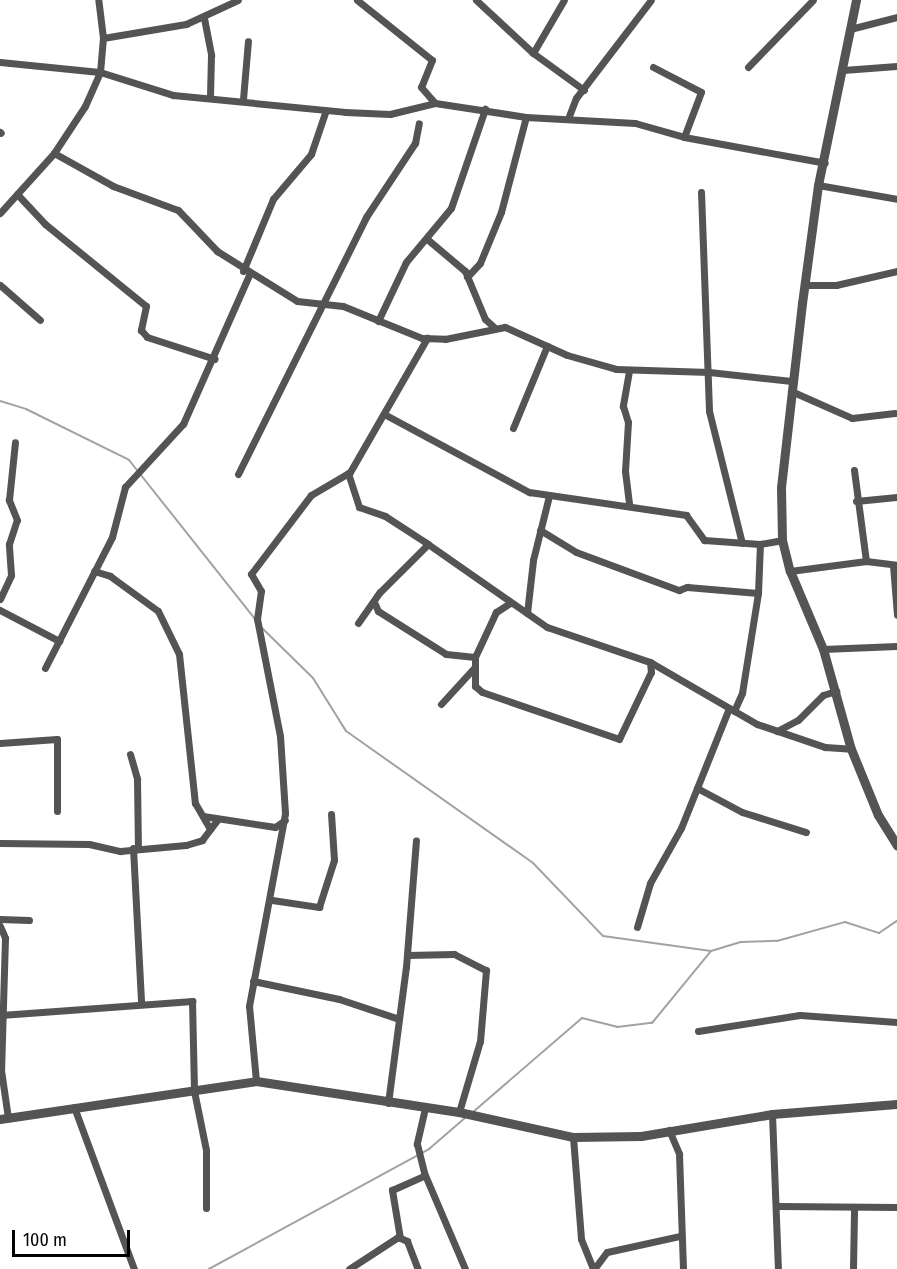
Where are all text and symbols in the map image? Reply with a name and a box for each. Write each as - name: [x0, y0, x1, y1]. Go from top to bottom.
- scale bar: [15, 1218, 134, 1256]
- text: 100 m: [23, 1229, 67, 1251]

